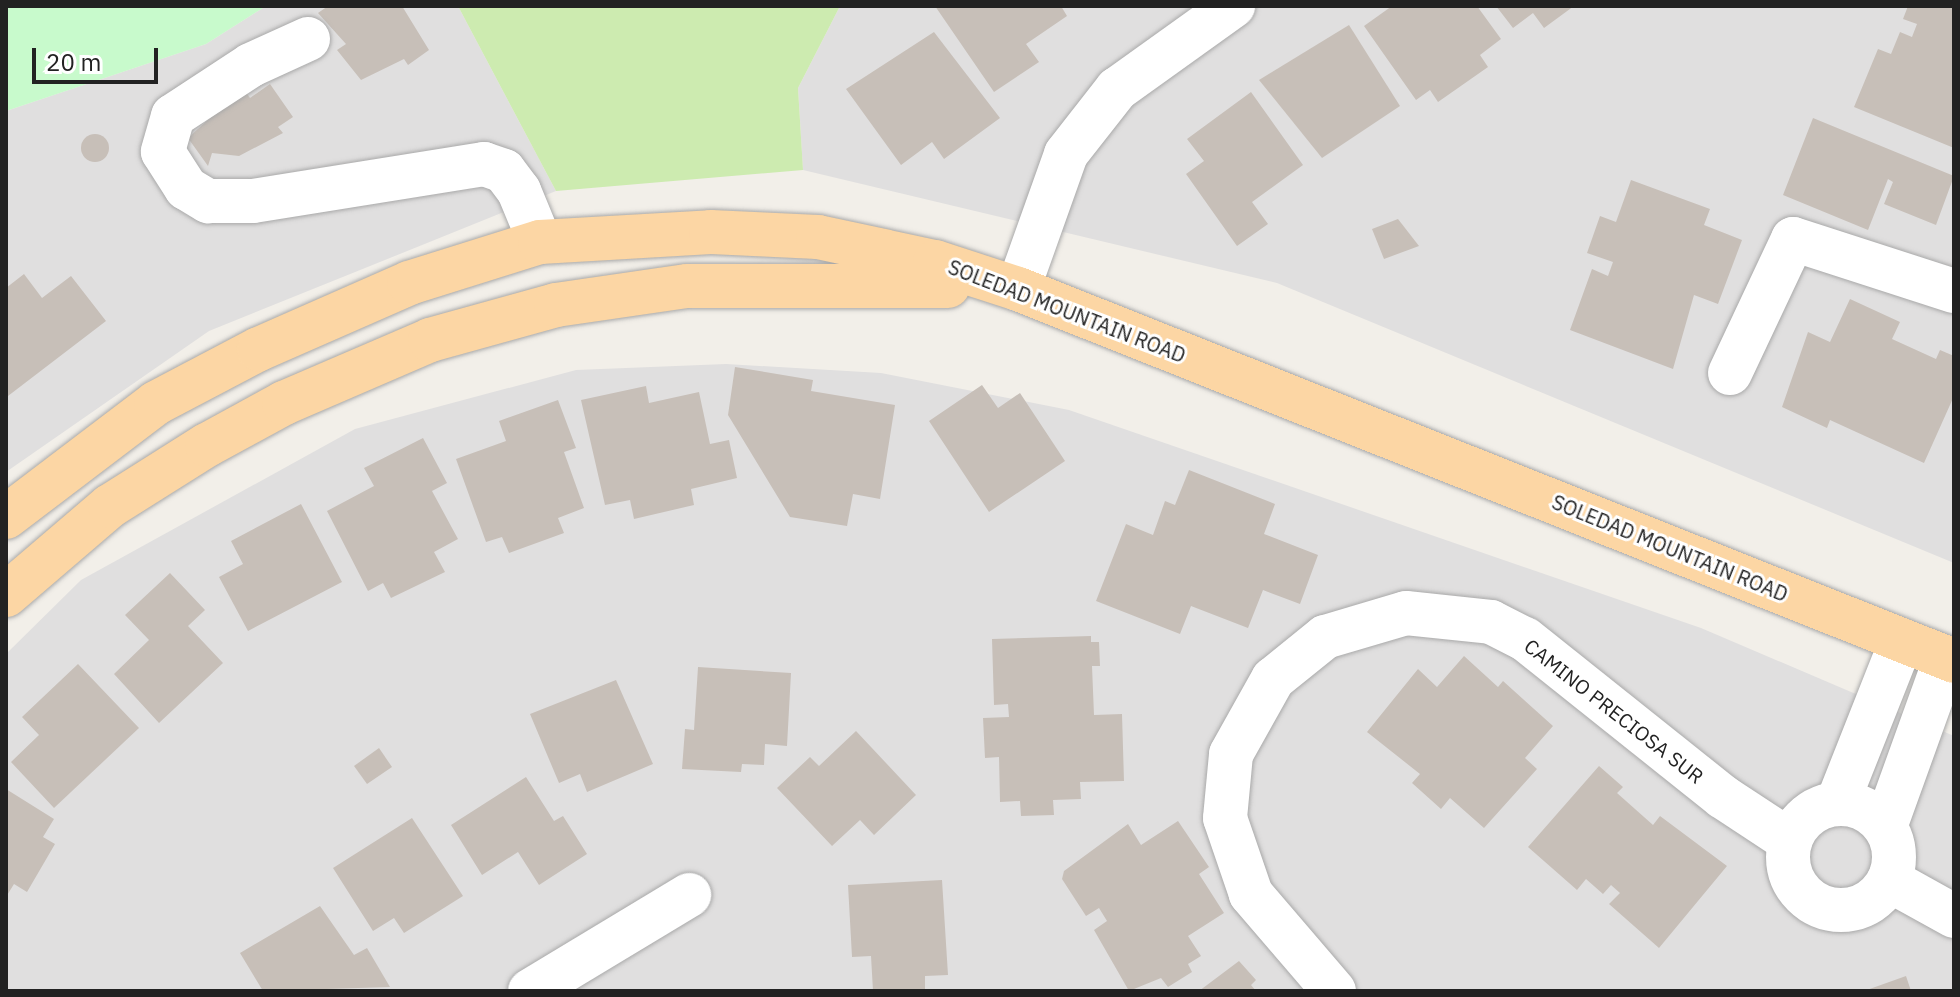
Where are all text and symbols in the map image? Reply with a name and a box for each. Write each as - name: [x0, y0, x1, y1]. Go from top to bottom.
- scale bar: [36, 32, 162, 82]
- text: 20 m: [46, 46, 101, 78]
- street label: SOLEDAD MOUNTAIN ROAD: [945, 255, 1189, 367]
- street label: SOLEDAD MOUNTAIN ROAD: [1549, 490, 1791, 606]
- street label: CAMINO PRECIOSA SUR: [1520, 634, 1708, 788]

